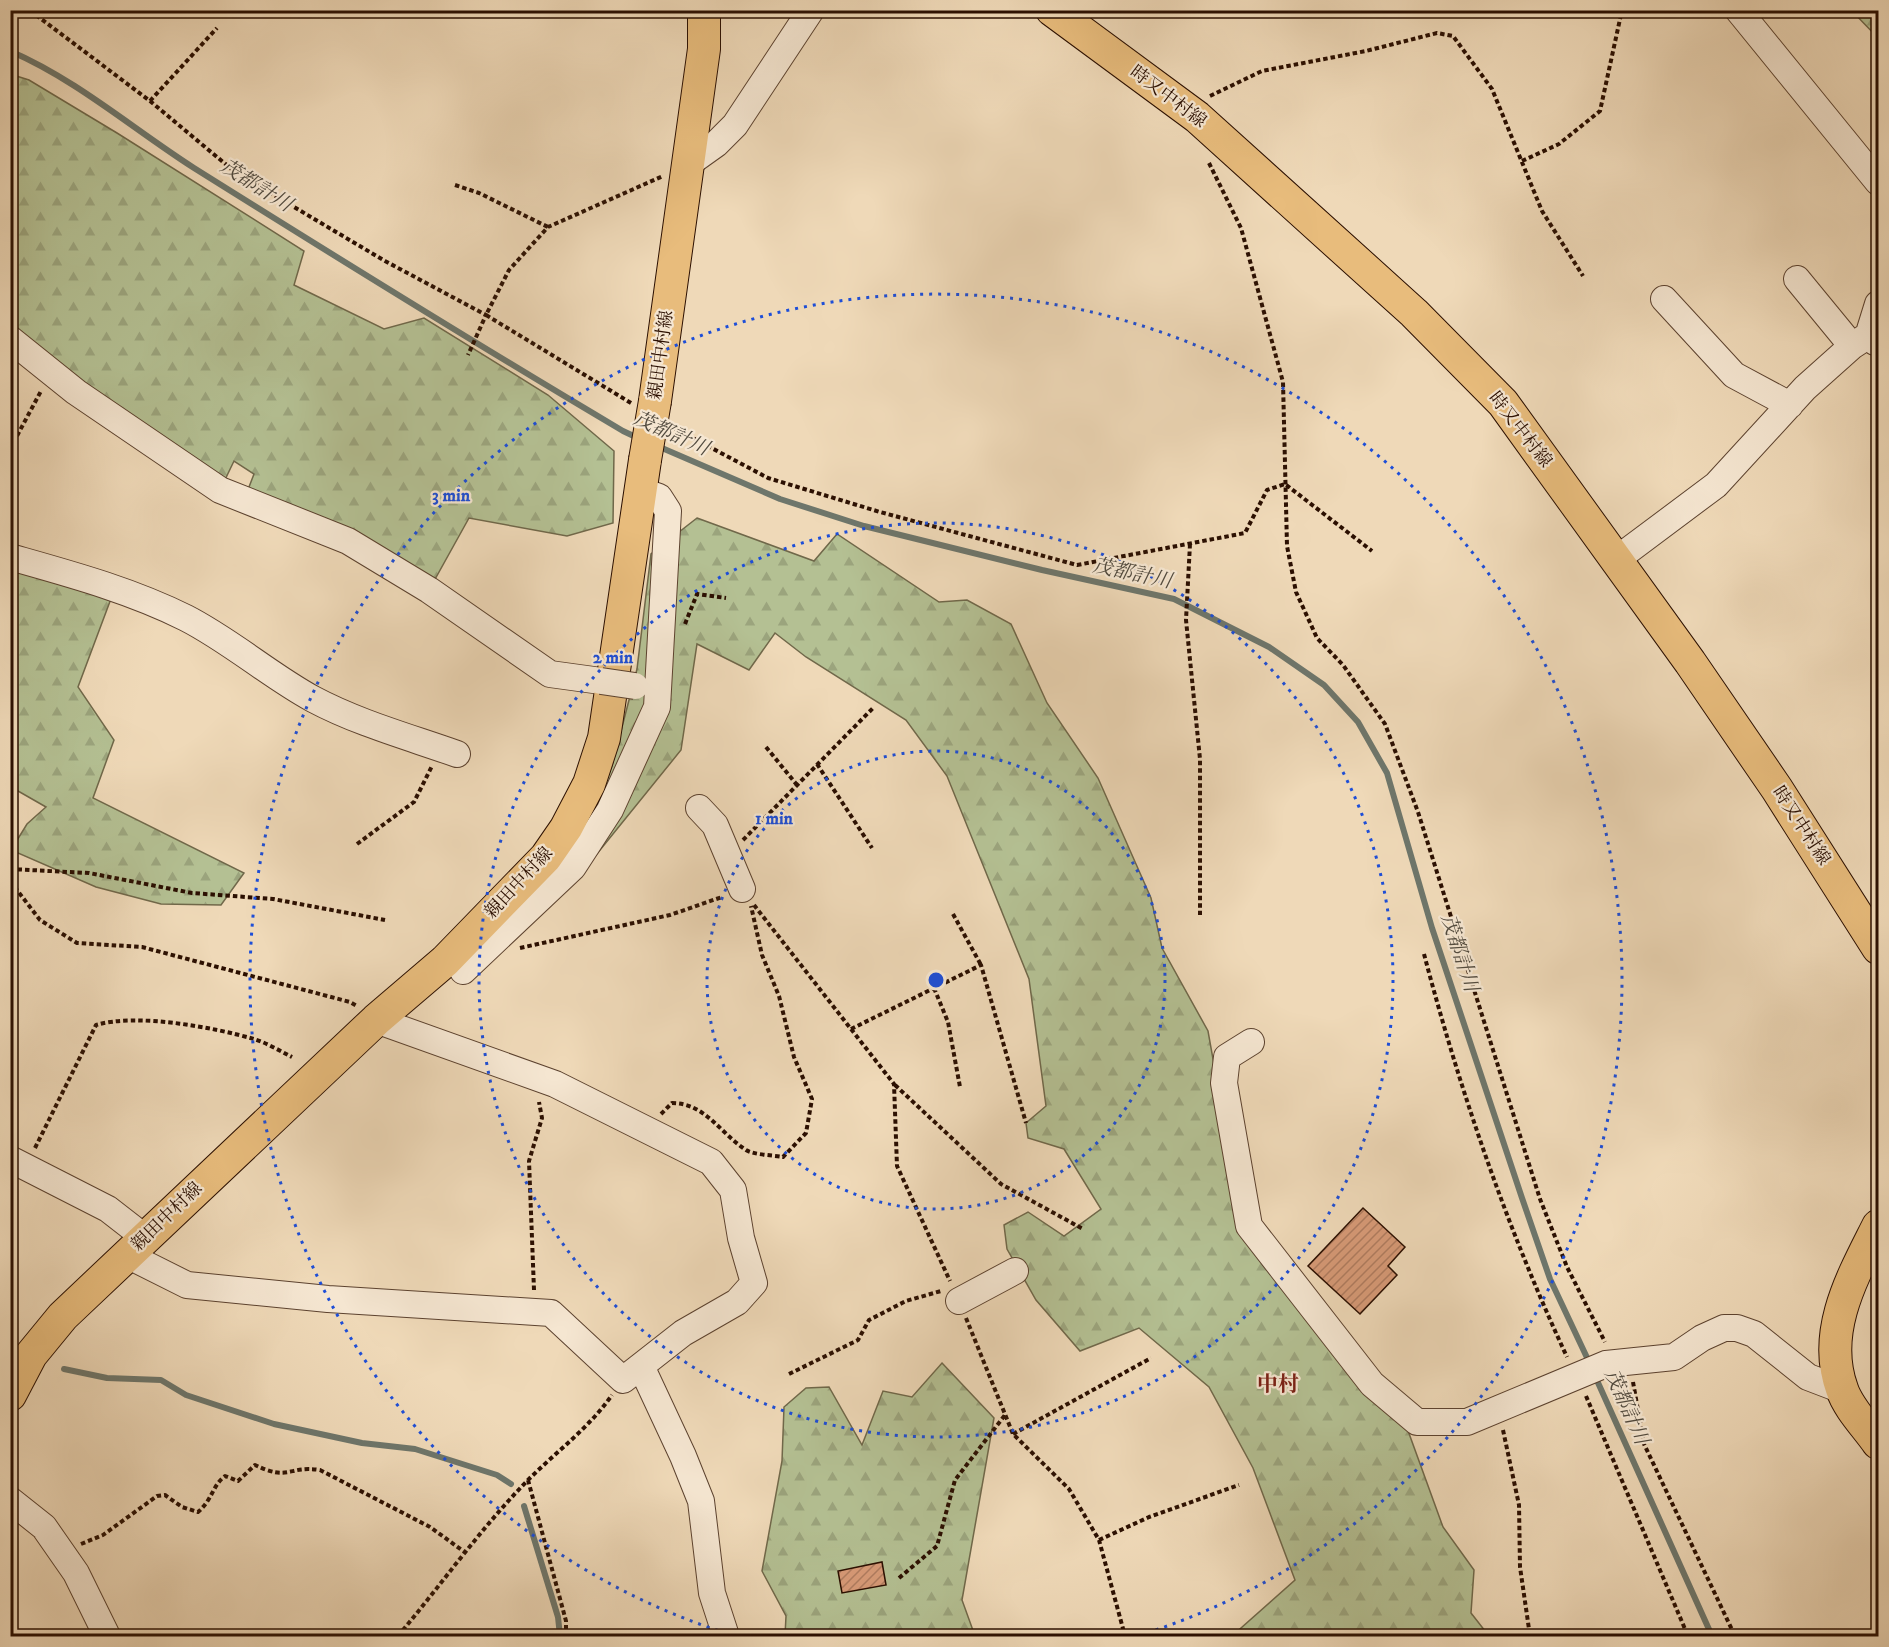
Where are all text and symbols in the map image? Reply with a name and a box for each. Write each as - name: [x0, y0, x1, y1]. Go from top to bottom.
- street label: 時又中村線: [1125, 61, 1211, 133]
- water label: 茂都計川: [215, 154, 298, 219]
- street label: 親田中村線: [644, 309, 678, 401]
- street label: 時又中村線: [1484, 388, 1556, 472]
- water label: 茂都計川: [629, 406, 714, 463]
- text: 3 min: [432, 485, 471, 507]
- water label: 茂都計川: [1090, 553, 1176, 595]
- text: 2 min: [593, 647, 634, 669]
- street label: 時又中村線: [1767, 782, 1835, 870]
- text: 1 min: [755, 808, 794, 830]
- street label: 親田中村線: [480, 843, 558, 923]
- water label: 茂都計川: [1435, 911, 1484, 997]
- centre of rings: [926, 970, 946, 990]
- street label: 親田中村線: [127, 1178, 207, 1256]
- water label: 茂都計川: [1598, 1365, 1655, 1450]
- district label: 中村: [1257, 1372, 1299, 1398]

